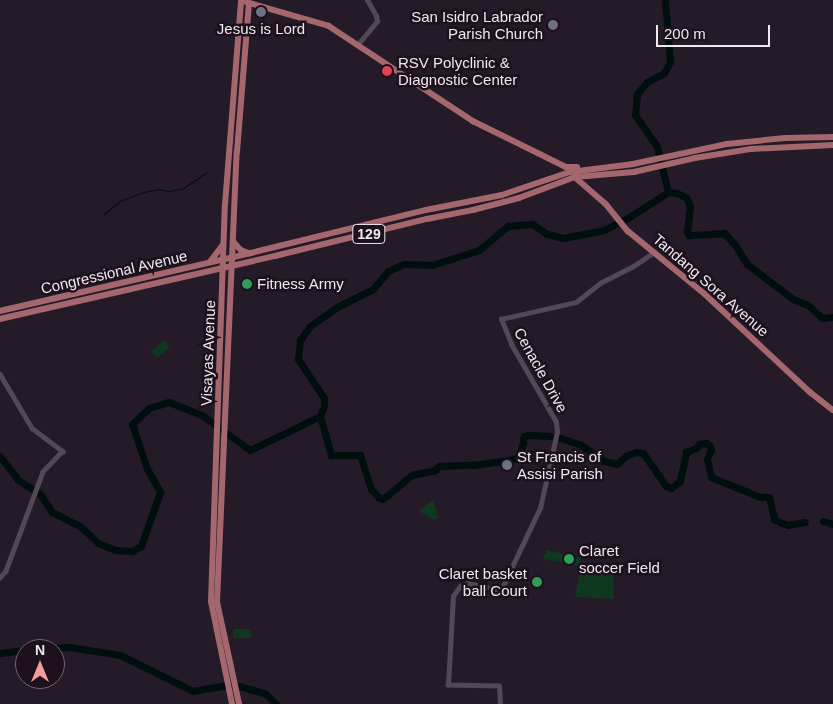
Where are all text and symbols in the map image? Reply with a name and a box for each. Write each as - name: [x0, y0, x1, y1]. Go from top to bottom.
- marker: Jesus is Lord: [255, 6, 267, 18]
- place label: San Isidro Labrador Parish Church: [411, 7, 543, 42]
- scale bar: [658, 15, 772, 47]
- marker: San Isidro Labrador Parish Church: [547, 19, 559, 31]
- place label: Jesus is Lord: [217, 20, 305, 38]
- text: 200 m: [664, 25, 706, 42]
- place label: RSV Polyclinic & Diagnostic Center: [398, 53, 517, 88]
- marker: RSV Polyclinic & Diagnostic Center: [380, 64, 394, 78]
- road number: 129: [352, 222, 386, 245]
- street label: Tandang Sora Avenue: [649, 230, 773, 340]
- street label: Congressional Avenue: [39, 246, 189, 298]
- place label: Fitness Army: [257, 275, 345, 293]
- marker: Fitness Army: [241, 278, 253, 290]
- street label: Visayas Avenue: [197, 299, 219, 407]
- street label: Cenacle Drive: [510, 324, 572, 416]
- place label: St Francis of Assisi Parish: [517, 447, 603, 482]
- marker: St Francis of Assisi Parish: [501, 459, 513, 471]
- place label: Claret soccer Field: [579, 541, 660, 576]
- marker: Claret soccer Field: [563, 553, 575, 565]
- place label: Claret basket ball Court: [439, 564, 527, 599]
- marker: Claret basket ball Court: [531, 576, 543, 588]
- north arrow: [15, 639, 65, 689]
- text: N: [35, 642, 45, 658]

